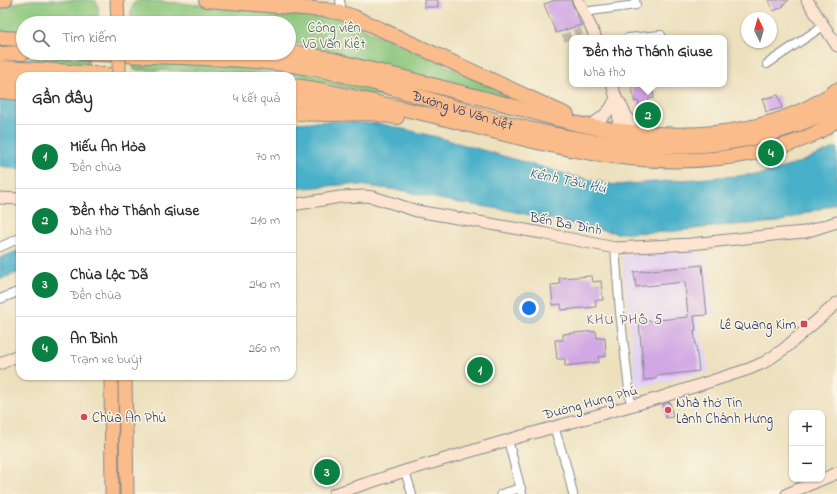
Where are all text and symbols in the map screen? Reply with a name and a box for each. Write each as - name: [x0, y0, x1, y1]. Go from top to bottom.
- north arrow: [741, 12, 777, 48]
- search box: [16, 16, 296, 60]
- park label: Công viên Võ Văn Kiệt: [302, 18, 366, 55]
- icon: search: [30, 27, 52, 49]
- text: Tìm kiếm: [62, 27, 116, 49]
- popup: [569, 35, 727, 87]
- text: Đền thờ Thánh Giuse: [583, 41, 713, 63]
- text: Nhà thờ: [583, 63, 626, 82]
- street label: Đường Võ Văn Kiệt: [408, 85, 515, 137]
- text: Gần đây: [32, 86, 93, 111]
- text: 4 kết quả: [233, 89, 280, 108]
- pin: 2: [635, 100, 661, 130]
- text: Miếu An Hòa: [70, 136, 146, 158]
- pin: 4: [758, 138, 784, 168]
- text: 1: [43, 147, 47, 166]
- text: 70 m: [256, 147, 280, 166]
- text: Đền chùa: [70, 158, 121, 177]
- water label: Kênh Tàu Hủ: [527, 162, 609, 200]
- text: Đền thờ Thánh Giuse: [70, 200, 199, 222]
- street label: Bến Ba Đình: [527, 207, 604, 242]
- text: 2: [42, 211, 48, 230]
- text: 210 m: [250, 211, 280, 230]
- text: Nhà thờ: [70, 222, 112, 241]
- text: Chùa Lộc Dã: [70, 264, 148, 286]
- text: 3: [42, 275, 48, 294]
- text: 240 m: [249, 275, 280, 294]
- text: Đền chùa: [70, 286, 121, 305]
- your location: [519, 298, 539, 318]
- district label: KHU PHỐ 5: [587, 309, 663, 331]
- place label: Lê Quang Kim: [720, 315, 796, 337]
- marker: Lê Quang Kim: [799, 319, 809, 329]
- text: An Bình: [70, 328, 118, 350]
- text: 4: [42, 339, 48, 358]
- text: 260 m: [249, 339, 280, 358]
- text: Trạm xe buýt: [70, 350, 143, 369]
- pin: 1: [467, 355, 493, 385]
- street label: Đường Hưng Phú: [540, 381, 640, 427]
- place label: Nhà thờ Tin Lành Chánh Hưng: [676, 393, 773, 431]
- marker: Nhà thờ Tin Lành Chánh Hưng: [663, 405, 673, 415]
- place label: Chùa An Phú: [92, 408, 166, 429]
- map controls: [789, 410, 825, 482]
- button: +: [789, 410, 825, 446]
- marker: Chùa An Phú: [79, 412, 89, 422]
- button: −: [789, 446, 825, 482]
- pin: 3: [314, 457, 340, 487]

